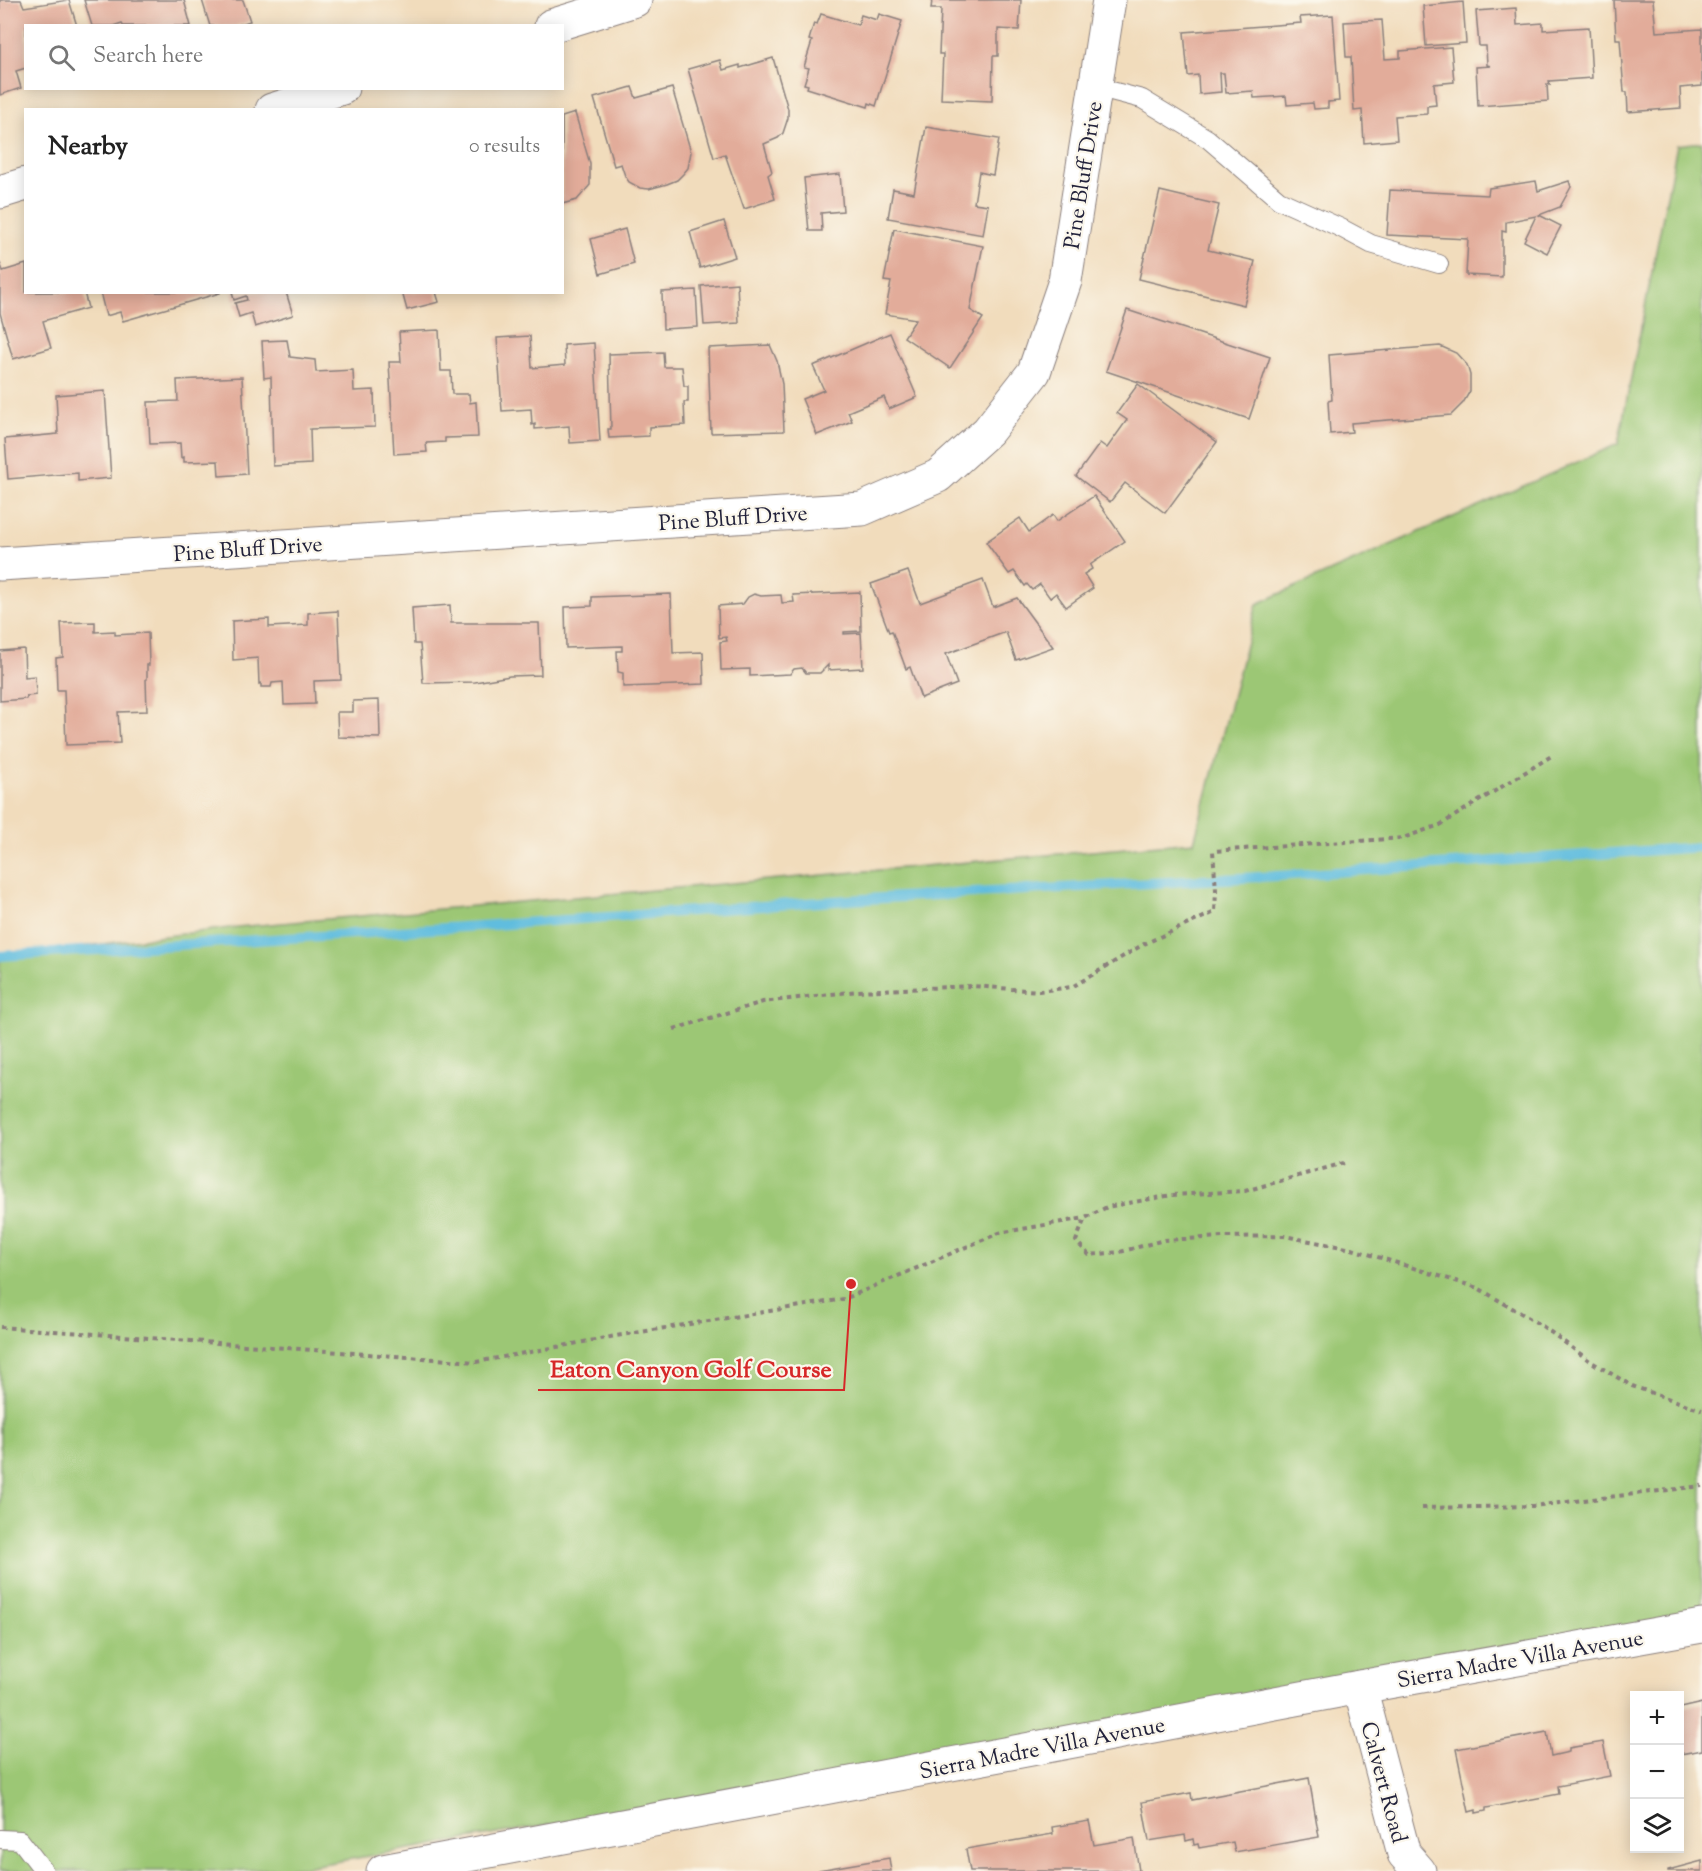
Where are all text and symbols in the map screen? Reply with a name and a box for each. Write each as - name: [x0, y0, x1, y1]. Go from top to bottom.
- search box: [24, 24, 564, 90]
- icon: search: [45, 41, 78, 74]
- text: Search here: [93, 41, 203, 73]
- street label: Pine Bluff Drive: [1057, 99, 1112, 252]
- text: Nearby: [48, 129, 128, 166]
- text: 0 results: [469, 133, 540, 162]
- street label: Pine Bluff Drive: [658, 499, 809, 541]
- street label: Pine Bluff Drive: [173, 530, 324, 572]
- callout: Eaton Canyon Golf Course: [538, 1348, 844, 1390]
- text: Eaton Canyon Golf Course: [550, 1354, 832, 1388]
- street label: Sierra Madre Villa Avenue: [1395, 1624, 1646, 1698]
- map controls: [1630, 1691, 1684, 1853]
- button: +: [1630, 1691, 1684, 1745]
- street label: Sierra Madre Villa Avenue: [917, 1710, 1168, 1789]
- street label: Calvert Road: [1351, 1718, 1414, 1847]
- button: −: [1630, 1745, 1684, 1799]
- button: layers: [1630, 1799, 1684, 1853]

